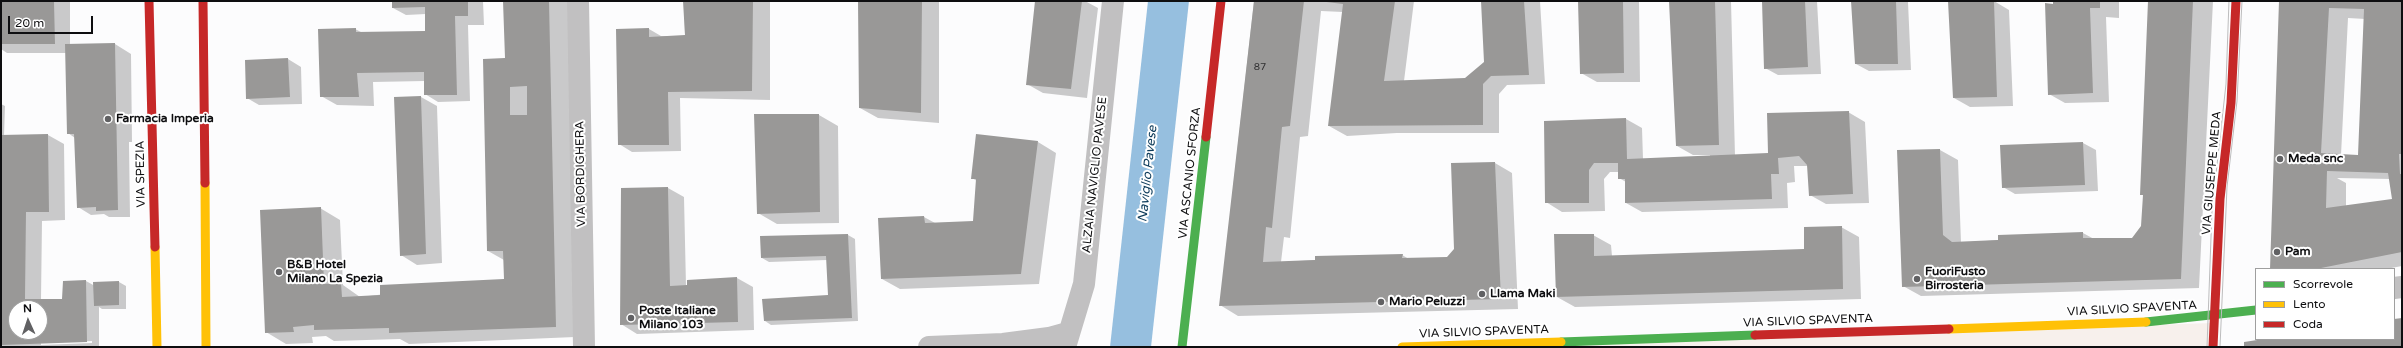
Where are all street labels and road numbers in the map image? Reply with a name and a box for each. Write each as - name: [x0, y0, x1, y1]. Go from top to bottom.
- street label: ALZAIA NAVIGLIO PAVESE: [1080, 96, 1110, 254]
- street label: VIA ASCANIO SFORZA: [1176, 106, 1204, 240]
- street label: VIA GIUSEPPE MEDA: [2199, 110, 2225, 236]
- street label: VIA BORDIGHERA: [573, 121, 589, 227]
- street label: VIA SPEZIA: [133, 140, 149, 208]
- street label: VIA SILVIO SPAVENTA: [2067, 298, 2197, 320]
- street label: VIA SILVIO SPAVENTA: [1743, 312, 1873, 330]
- street label: VIA SILVIO SPAVENTA: [1419, 323, 1549, 341]

